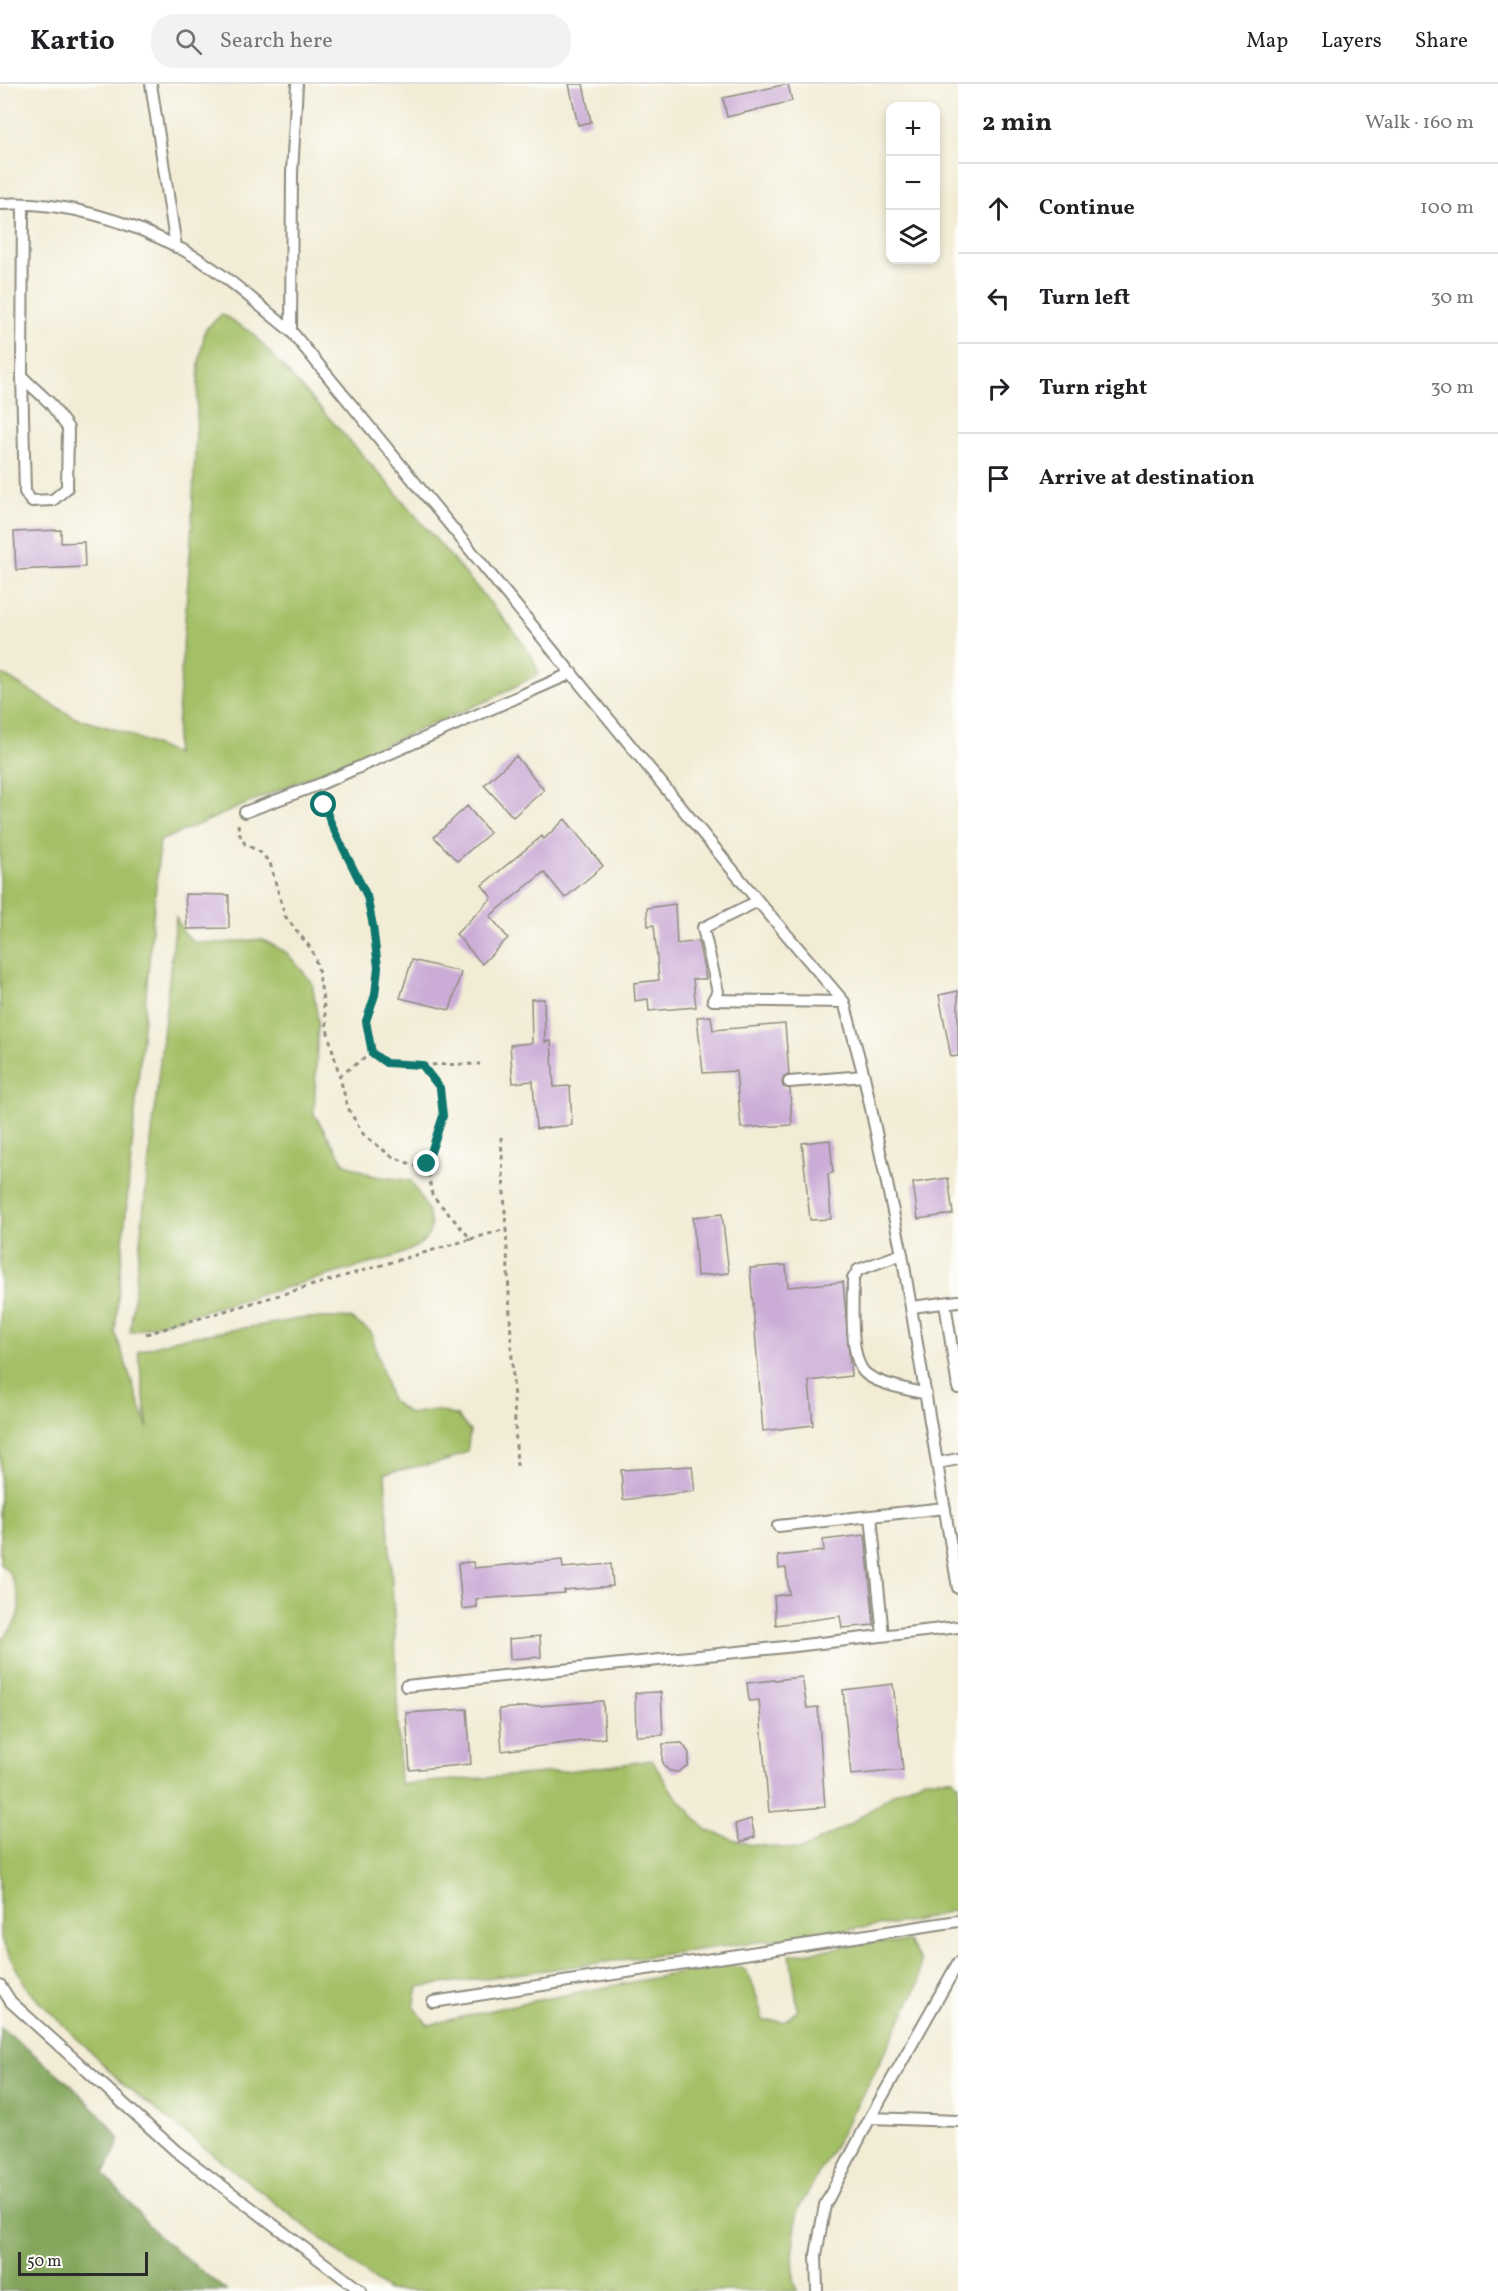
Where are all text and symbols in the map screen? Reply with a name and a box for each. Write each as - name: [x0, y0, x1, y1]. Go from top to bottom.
- search box: [151, 14, 571, 68]
- text: Kartio: [30, 22, 115, 61]
- icon: search: [172, 25, 205, 58]
- text: Search here: [220, 26, 333, 57]
- text: Map: [1246, 27, 1288, 56]
- text: Layers: [1321, 27, 1382, 56]
- text: Share: [1415, 27, 1468, 56]
- map controls: [886, 102, 940, 264]
- button: +: [886, 102, 940, 156]
- text: 2 min: [982, 105, 1052, 141]
- text: Walk · 160 m: [1365, 109, 1474, 137]
- button: −: [886, 156, 940, 210]
- icon: ahead: [982, 192, 1015, 225]
- text: Continue: [1039, 193, 1135, 224]
- text: 100 m: [1420, 194, 1474, 222]
- button: layers: [886, 210, 940, 264]
- icon: left: [982, 282, 1015, 315]
- text: Turn left: [1039, 283, 1130, 314]
- text: 30 m: [1430, 284, 1474, 312]
- icon: right: [982, 372, 1015, 405]
- text: Turn right: [1039, 373, 1147, 404]
- text: 30 m: [1430, 374, 1474, 402]
- icon: arrive: [982, 462, 1015, 495]
- text: Arrive at destination: [1039, 463, 1255, 494]
- route start: [310, 791, 336, 817]
- route end: [413, 1150, 439, 1176]
- scale bar: [18, 2249, 148, 2276]
- text: 50 m: [27, 2251, 61, 2273]

